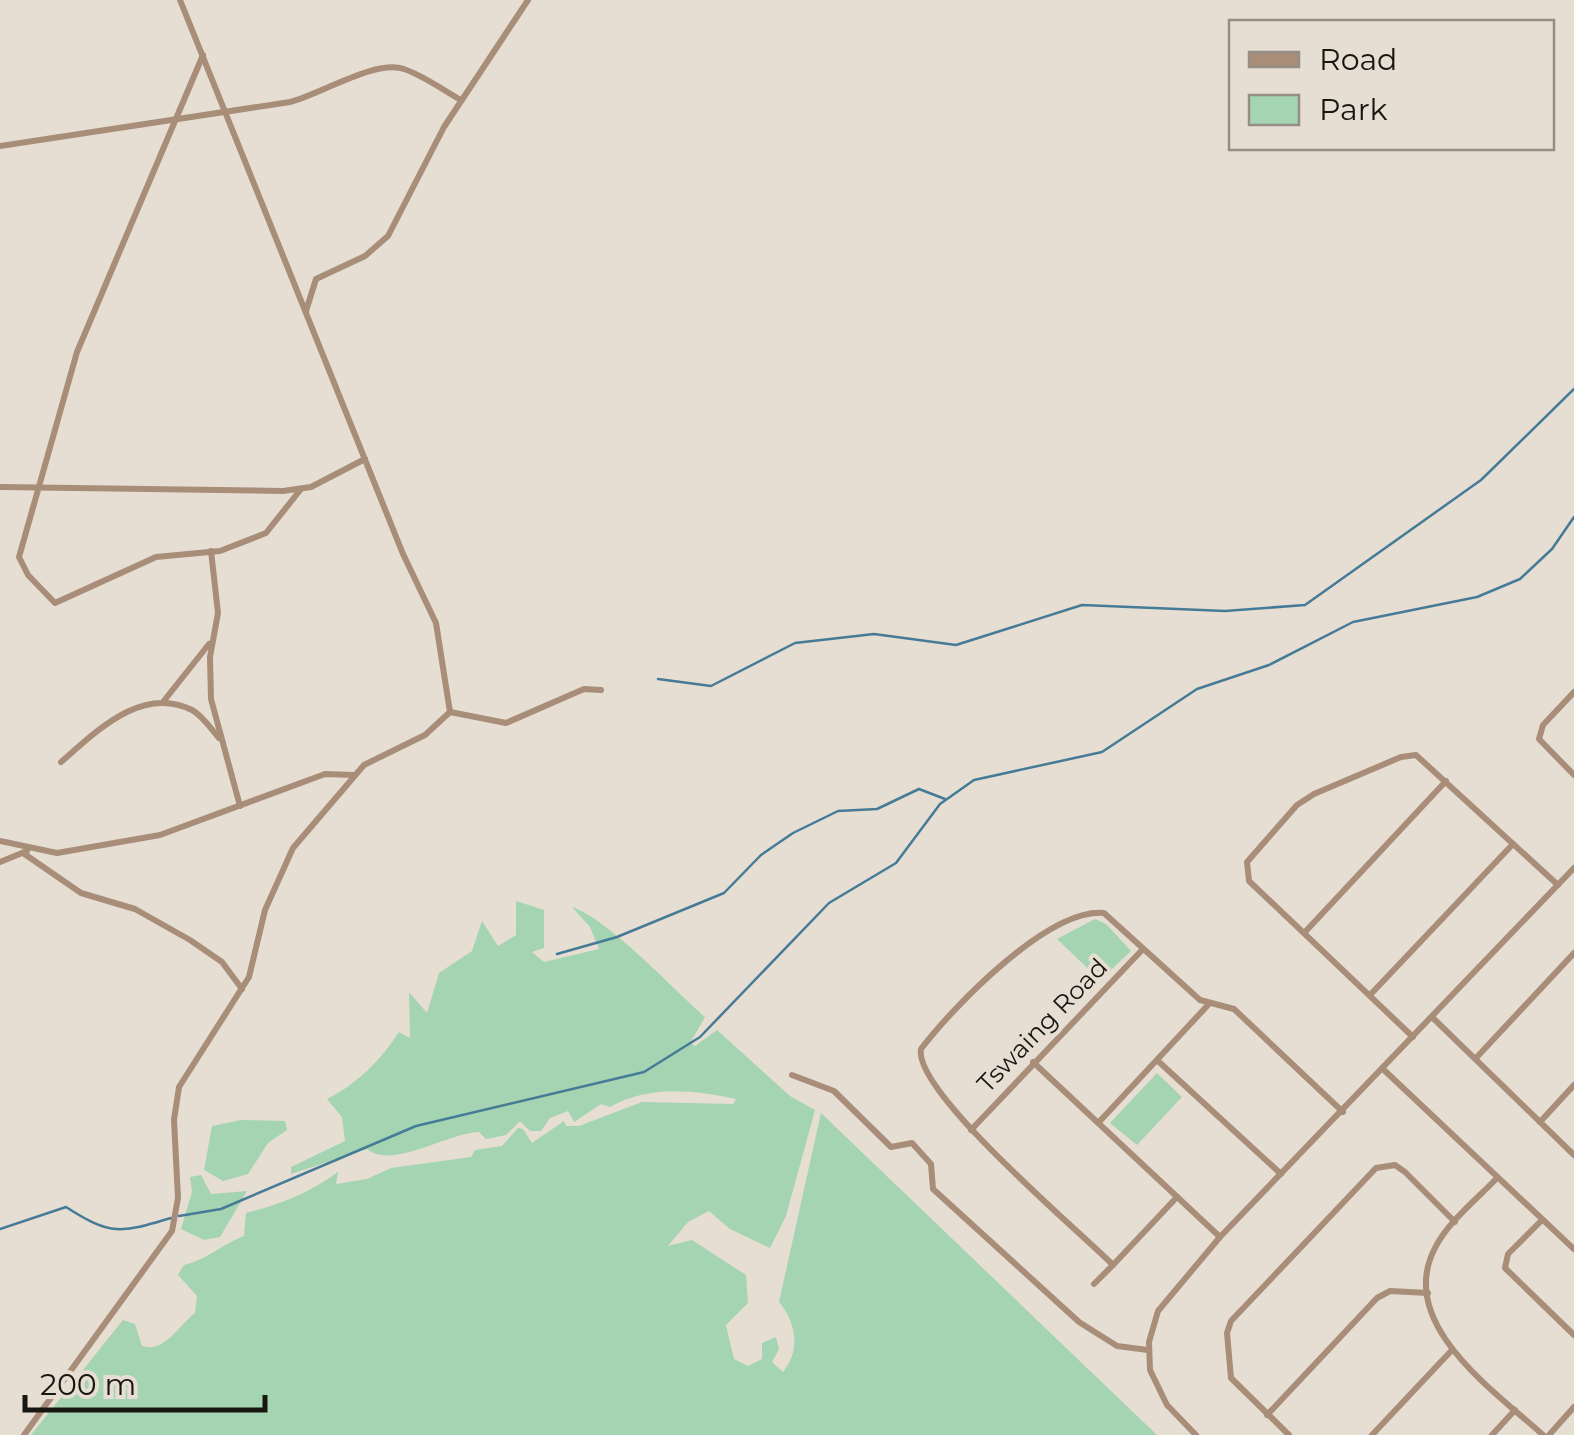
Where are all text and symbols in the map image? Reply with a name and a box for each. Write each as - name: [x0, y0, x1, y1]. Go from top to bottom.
- legend: [1229, 20, 1554, 150]
- text: Road: [1319, 41, 1397, 78]
- text: Park: [1319, 91, 1388, 128]
- street label: Tswaing Road: [971, 952, 1113, 1098]
- scale bar: [25, 1350, 265, 1412]
- text: 200 m: [40, 1366, 136, 1403]

